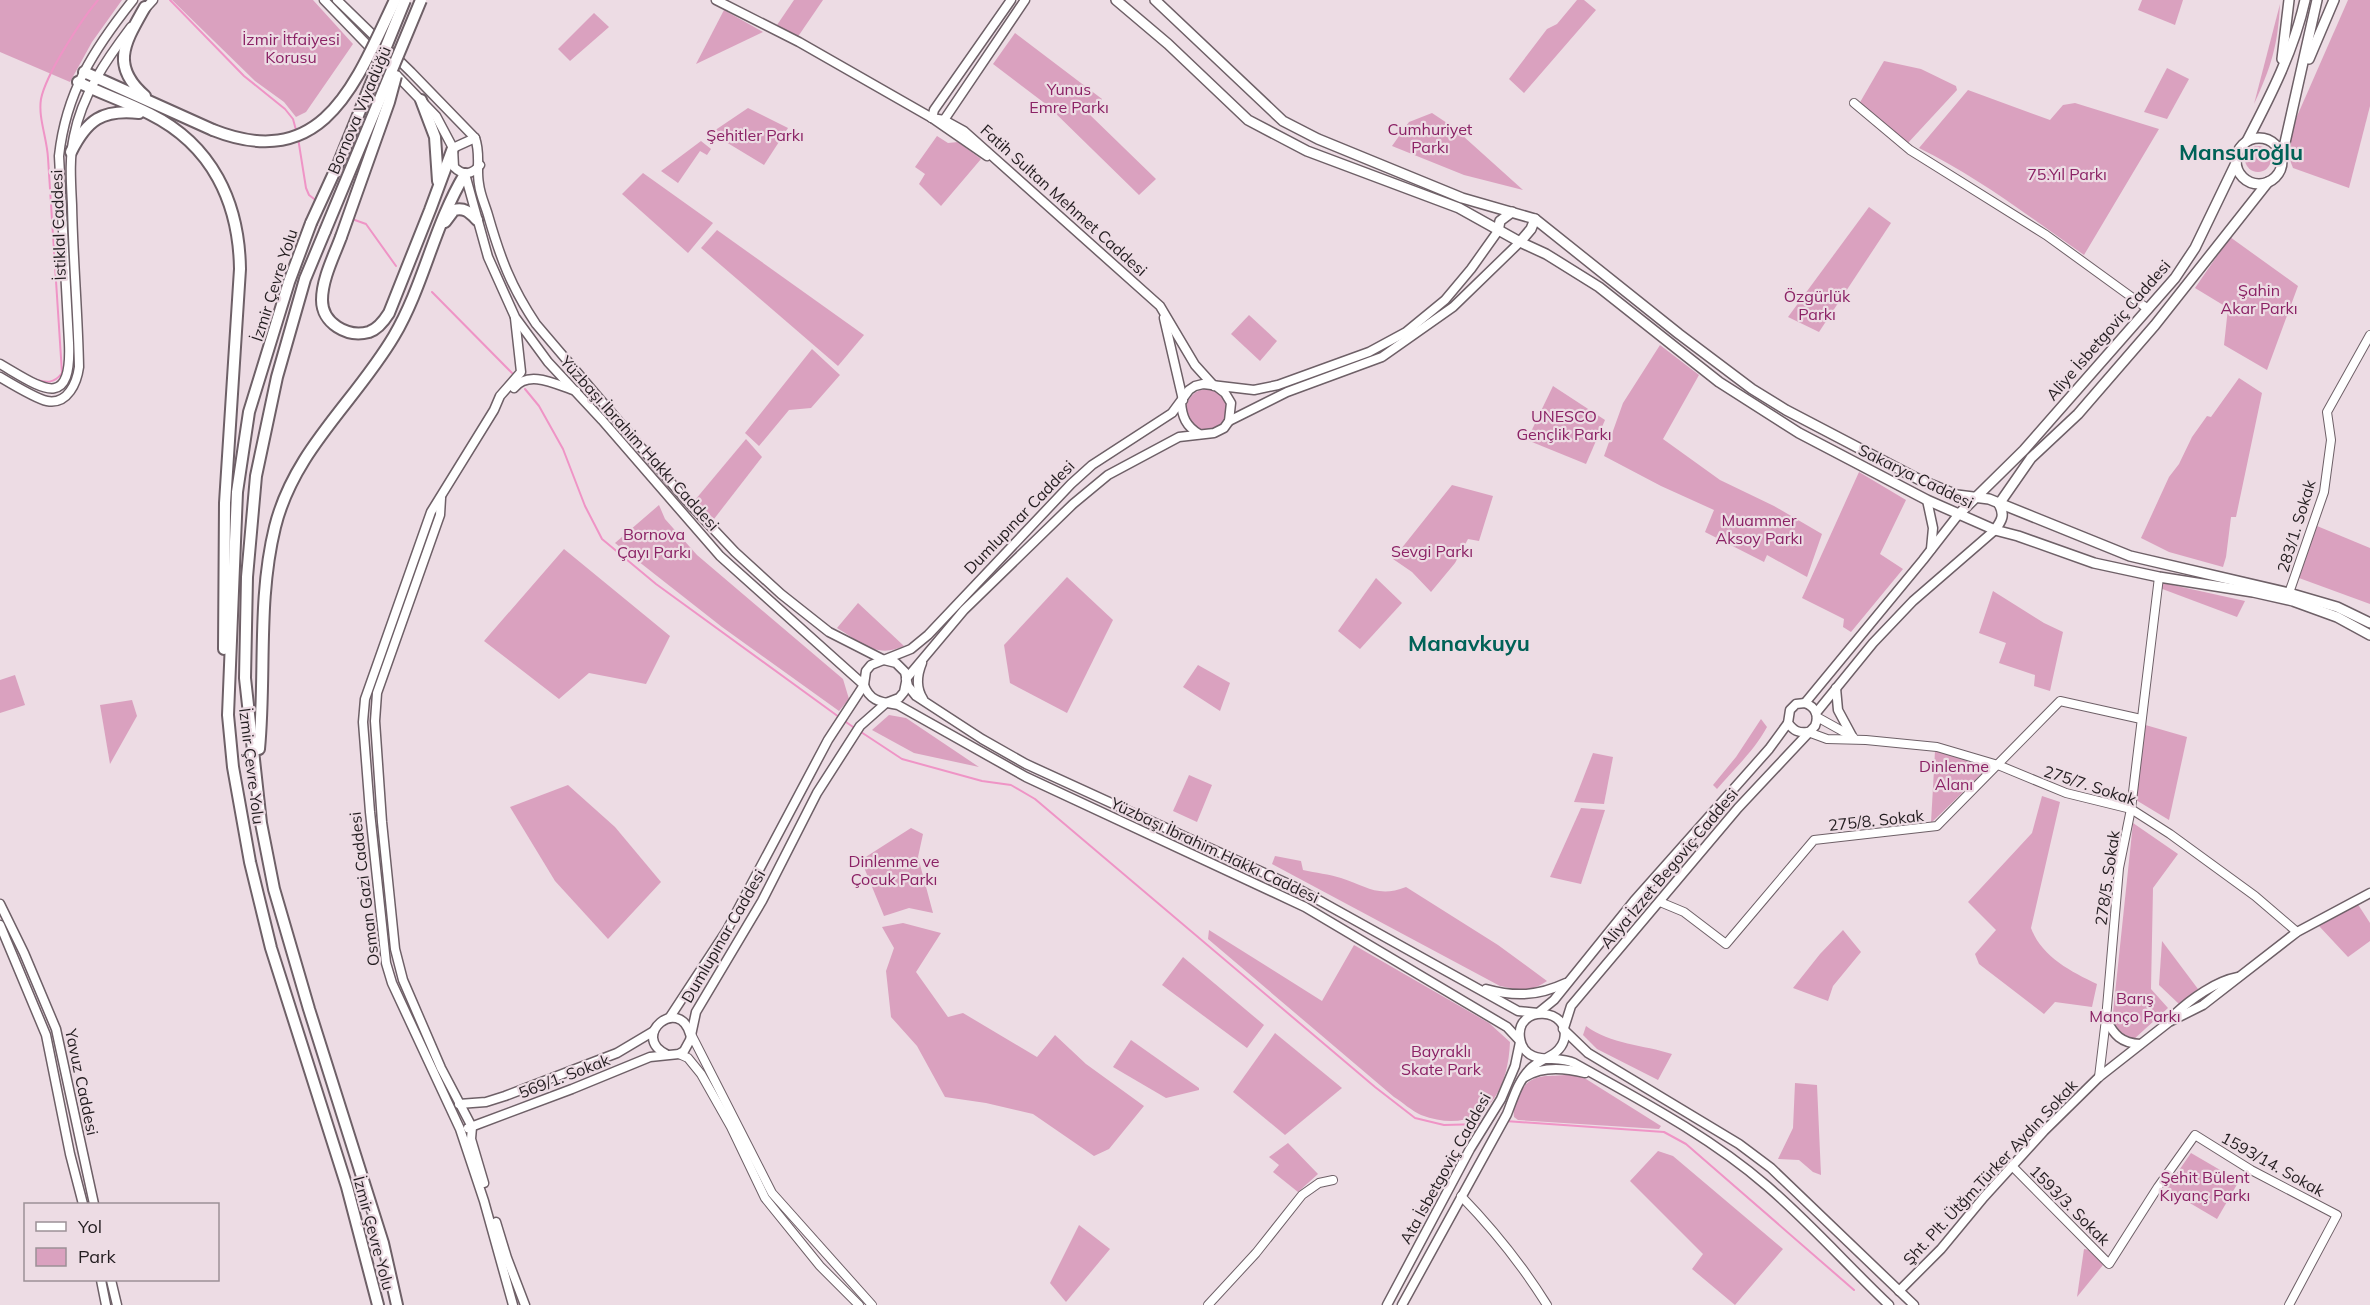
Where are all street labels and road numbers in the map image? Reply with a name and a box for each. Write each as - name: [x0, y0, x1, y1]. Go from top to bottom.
- street label: Bornova Viyadüğü: [323, 43, 395, 177]
- street label: Fatih Sultan Mehmet Caddesi: [977, 120, 1151, 280]
- street label: İstiklal Caddesi: [46, 169, 70, 281]
- street label: İzmir Çevre Yolu: [246, 226, 302, 344]
- street label: Aliye İsbetgoviç Caddesi: [2042, 256, 2174, 404]
- street label: Yüzbaşı İbrahim Hakkı Caddesi: [556, 351, 724, 534]
- street label: Sakarya Caddesi: [1855, 439, 1977, 513]
- street label: Dumlupınar Caddesi: [960, 456, 1078, 578]
- street label: 283/1. Sokak: [2272, 476, 2320, 575]
- street label: İzmir Çevre Yolu: [235, 707, 269, 825]
- street label: 275/7. Sokak: [2041, 761, 2139, 810]
- street label: Aliya İzzet Begoviç Caddesi: [1596, 784, 1742, 952]
- street label: Yüzbaşı İbrahim Hakkı Caddesi: [1107, 792, 1323, 907]
- street label: 275/8. Sokak: [1827, 805, 1925, 835]
- street label: Osman Gazi Caddesi: [345, 811, 383, 967]
- street label: 278/5. Sokak: [2090, 828, 2124, 927]
- street label: Dumlupınar Caddesi: [677, 866, 769, 1006]
- street label: Yavuz Caddesi: [61, 1026, 103, 1137]
- street label: 569/1. Sokak: [516, 1049, 613, 1103]
- street label: Şht. Plt. Ütğm.Türker Aydın Sokak: [1899, 1074, 2082, 1269]
- street label: Ata İsbetgoviç Caddesi: [1395, 1089, 1495, 1247]
- street label: 1593/14. Sokak: [2218, 1127, 2329, 1201]
- street label: 1593/3. Sokak: [2026, 1161, 2115, 1250]
- street label: İzmir Çevre Yolu: [349, 1174, 399, 1292]

